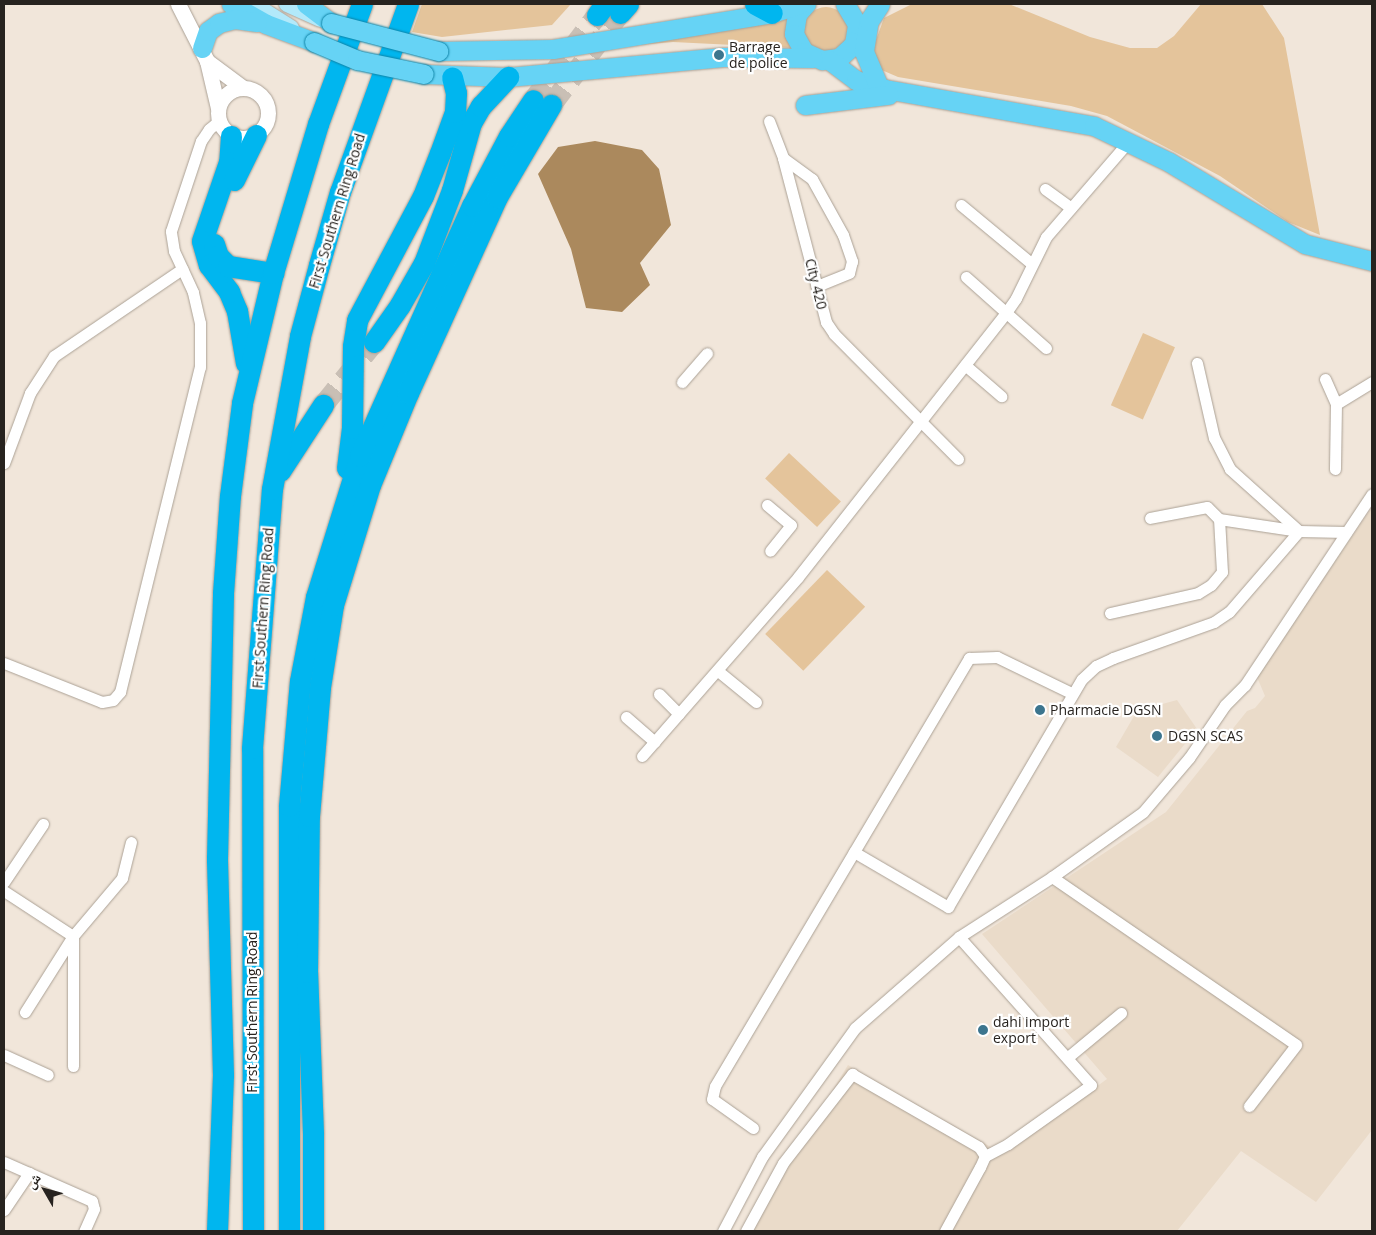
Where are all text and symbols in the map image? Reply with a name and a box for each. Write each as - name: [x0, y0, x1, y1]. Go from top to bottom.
- place label: Barrage de police: [729, 39, 788, 72]
- marker: Barrage de police: [713, 49, 725, 61]
- street label: First Southern Ring Road: [305, 131, 369, 291]
- street label: City 420: [802, 257, 830, 311]
- street label: First Southern Ring Road: [249, 527, 277, 689]
- place label: Pharmacie DGSN: [1050, 702, 1162, 718]
- marker: Pharmacie DGSN: [1034, 704, 1046, 716]
- place label: DGSN SCAS: [1168, 728, 1243, 744]
- marker: DGSN SCAS: [1150, 729, 1164, 743]
- street label: First Southern Ring Road: [244, 931, 260, 1093]
- place label: dahi import export: [993, 1014, 1069, 1046]
- marker: dahi import export: [977, 1024, 989, 1036]
- north arrow: [20, 1165, 70, 1215]
- text: ش: [21, 1169, 45, 1192]

